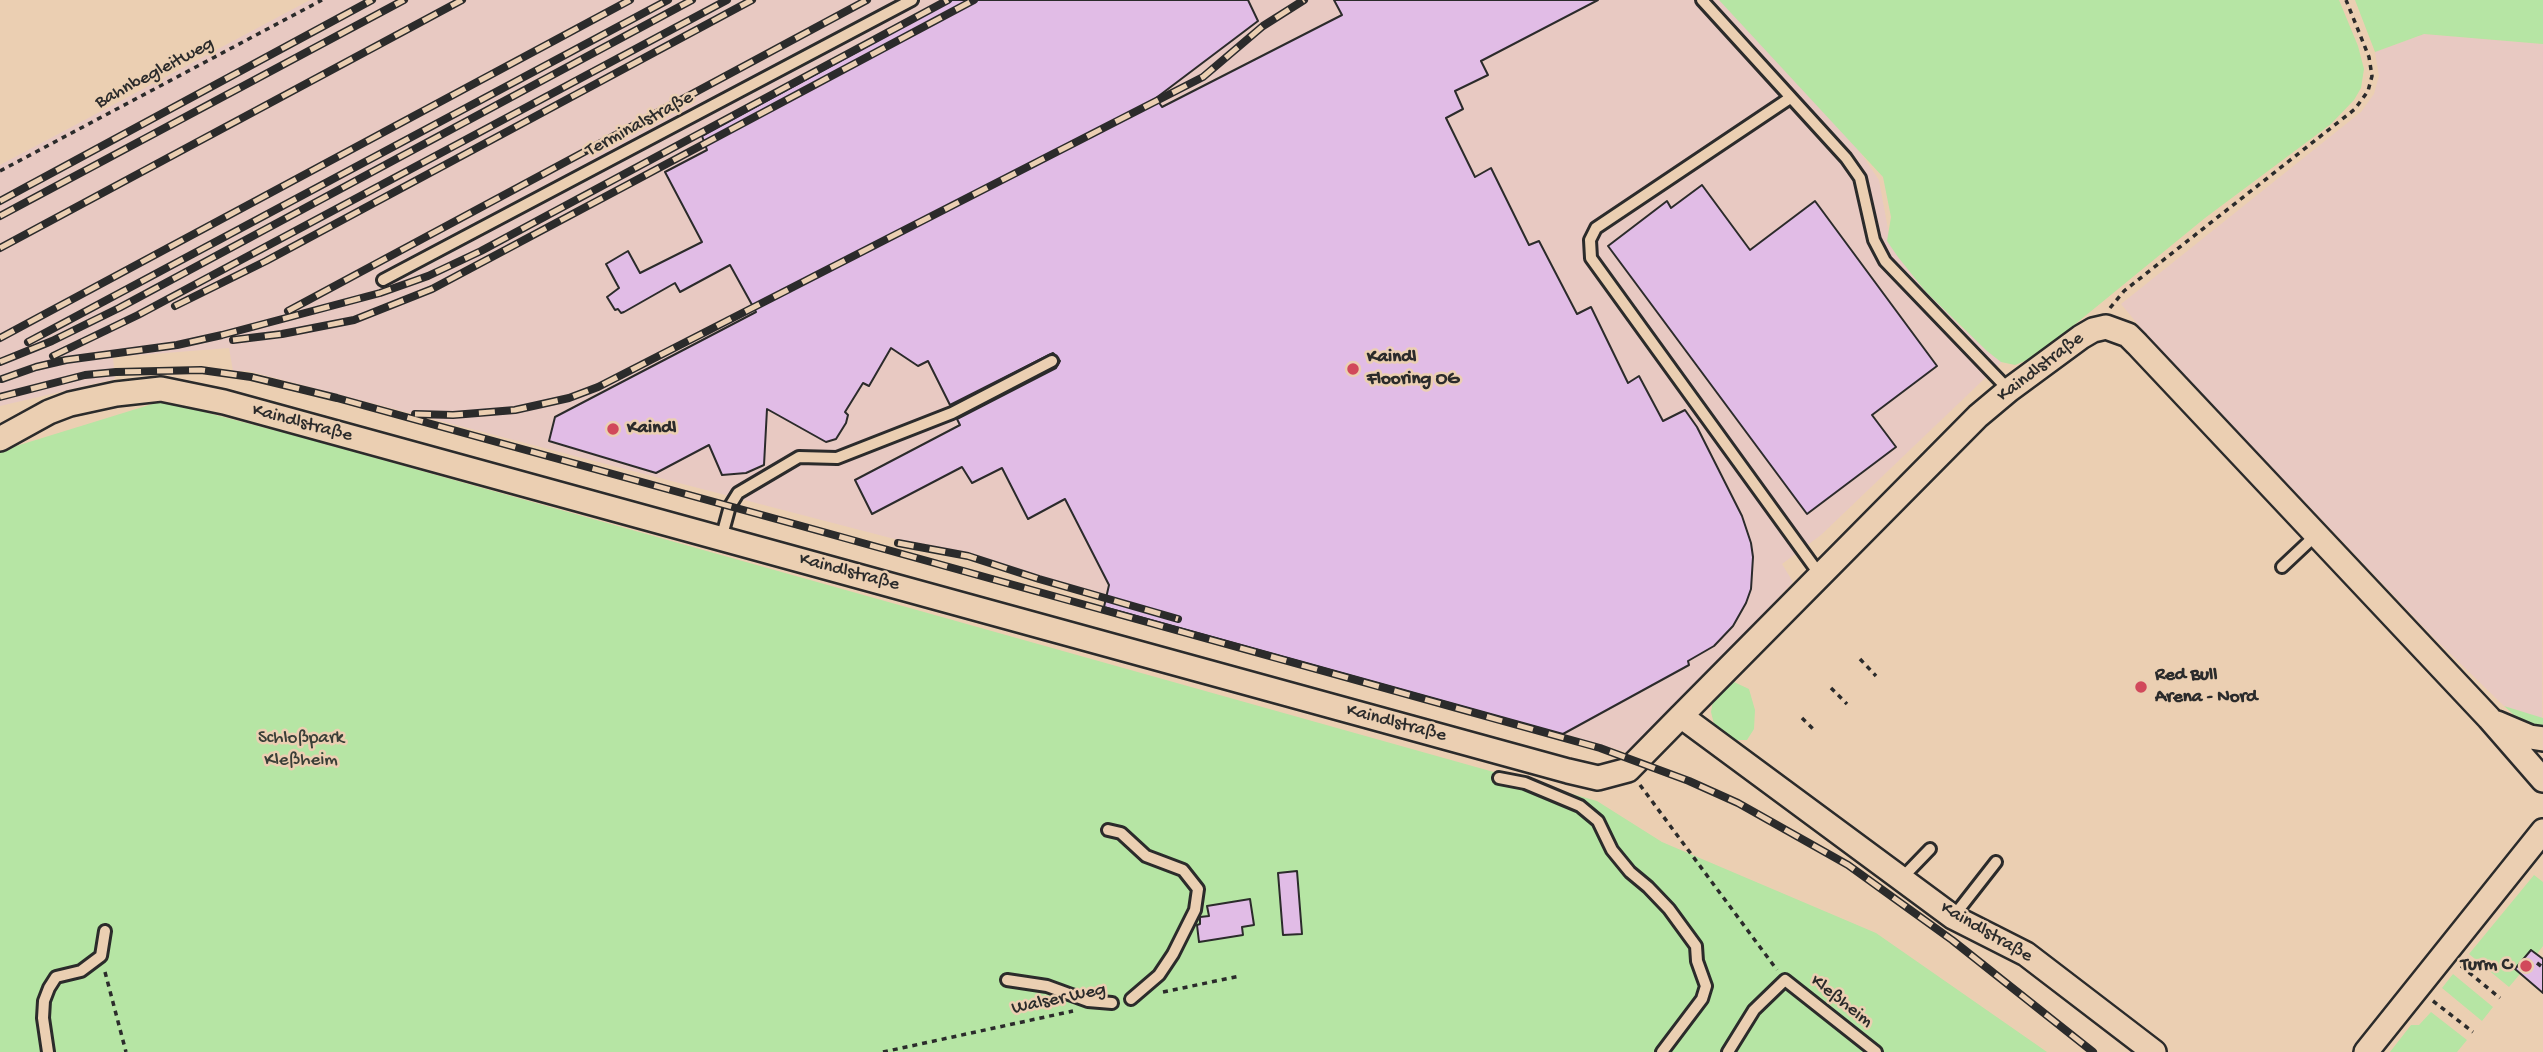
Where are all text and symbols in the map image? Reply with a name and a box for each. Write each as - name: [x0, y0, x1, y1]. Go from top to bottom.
- street label: Bahnbegleitweg: [92, 33, 218, 115]
- street label: Terminalstraße: [582, 87, 698, 163]
- street label: Kaindlstraße: [1993, 328, 2089, 408]
- place label: Kaindl Flooring OG: [1367, 347, 1459, 391]
- marker: Kaindl Flooring OG: [1345, 361, 1361, 377]
- street label: Kaindlstraße: [249, 400, 355, 448]
- place label: Kaindl: [627, 418, 676, 440]
- marker: Kaindl: [605, 421, 621, 437]
- street label: Kaindlstraße: [796, 549, 902, 597]
- place label: Red Bull Arena - Nord: [2155, 665, 2257, 709]
- marker: Red Bull Arena - Nord: [2133, 679, 2149, 695]
- street label: Kaindlstraße: [1343, 700, 1449, 748]
- park label: Schloßpark Kleßheim: [258, 728, 344, 772]
- street label: Kaindlstraße: [1936, 897, 2036, 969]
- place label: Turm C: [2461, 955, 2512, 977]
- marker: Turm C: [2518, 958, 2534, 974]
- street label: Kleßheim: [1805, 970, 1877, 1034]
- street label: Walser Weg: [1010, 979, 1108, 1021]

